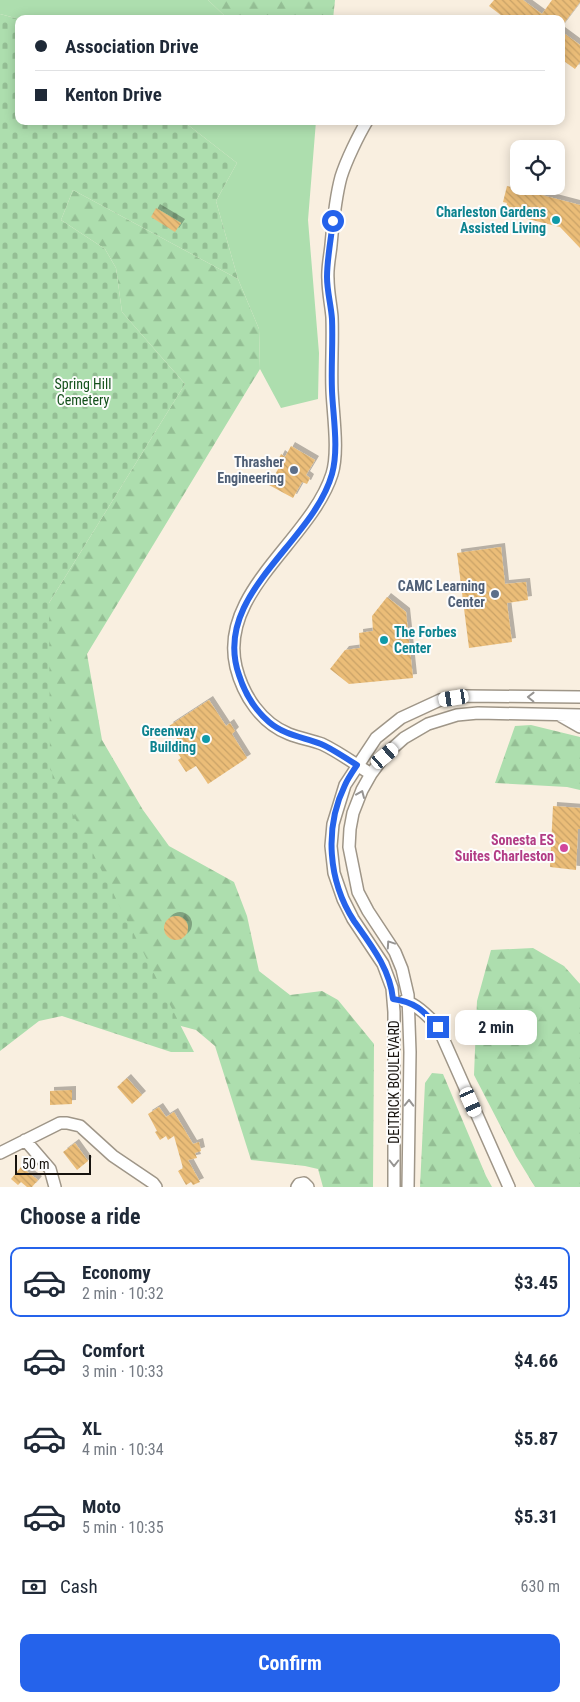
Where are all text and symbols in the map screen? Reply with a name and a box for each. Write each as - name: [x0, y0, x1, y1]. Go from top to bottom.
- text: Association Drive: [65, 35, 199, 58]
- text: Kenton Drive: [65, 83, 162, 106]
- map controls: [510, 140, 565, 195]
- button: locate: [510, 140, 565, 195]
- place label: Charleston Gardens Assisted Living: [436, 204, 546, 236]
- route start: [322, 210, 344, 232]
- marker: Charleston Gardens Assisted Living: [550, 214, 562, 226]
- park label: Spring Hill Cemetery: [55, 376, 111, 408]
- place label: Thrasher Engineering: [217, 454, 284, 486]
- marker: Thrasher Engineering: [288, 464, 300, 476]
- place label: CAMC Learning Center: [398, 578, 485, 610]
- marker: CAMC Learning Center: [489, 588, 501, 600]
- place label: The Forbes Center: [394, 624, 457, 656]
- marker: The Forbes Center: [378, 634, 390, 646]
- car: [438, 688, 469, 708]
- one-way arrow: [527, 692, 535, 702]
- place label: Greenway Building: [141, 723, 197, 755]
- marker: Greenway Building: [200, 733, 212, 745]
- car: [368, 740, 401, 772]
- one-way arrow: [355, 790, 365, 799]
- place label: Sonesta ES Suites Charleston: [455, 832, 554, 864]
- marker: Sonesta ES Suites Charleston: [558, 842, 570, 854]
- one-way arrow: [387, 941, 396, 950]
- callout: 2 min: [456, 1010, 538, 1044]
- route end: [427, 1016, 449, 1038]
- text: 2 min: [478, 1018, 514, 1037]
- street label: DEITRICK BOULEVARD: [386, 1020, 402, 1144]
- car: [458, 1085, 483, 1119]
- one-way arrow: [404, 1099, 414, 1107]
- scale bar: [15, 1152, 91, 1175]
- text: 50 m: [22, 1156, 50, 1172]
- one-way arrow: [389, 1160, 399, 1167]
- text: Choose a ride: [20, 1204, 141, 1229]
- icon: car: [22, 1260, 67, 1305]
- text: Economy: [82, 1261, 151, 1284]
- text: $3.45: [514, 1271, 558, 1294]
- text: 2 min · 10:32: [82, 1284, 164, 1303]
- icon: car: [22, 1338, 67, 1383]
- text: Comfort: [82, 1339, 145, 1362]
- text: $4.66: [514, 1349, 558, 1372]
- text: 3 min · 10:33: [82, 1362, 164, 1381]
- icon: car: [22, 1416, 67, 1461]
- text: XL: [82, 1417, 102, 1440]
- text: $5.87: [514, 1427, 558, 1450]
- text: 4 min · 10:34: [82, 1440, 164, 1459]
- icon: car: [22, 1494, 67, 1539]
- text: Moto: [82, 1495, 121, 1518]
- text: $5.31: [514, 1505, 558, 1528]
- text: 5 min · 10:35: [82, 1518, 164, 1537]
- icon: cash: [20, 1573, 48, 1601]
- text: Cash: [60, 1575, 98, 1598]
- text: 630 m: [521, 1577, 560, 1596]
- button: Confirm: [20, 1634, 560, 1692]

